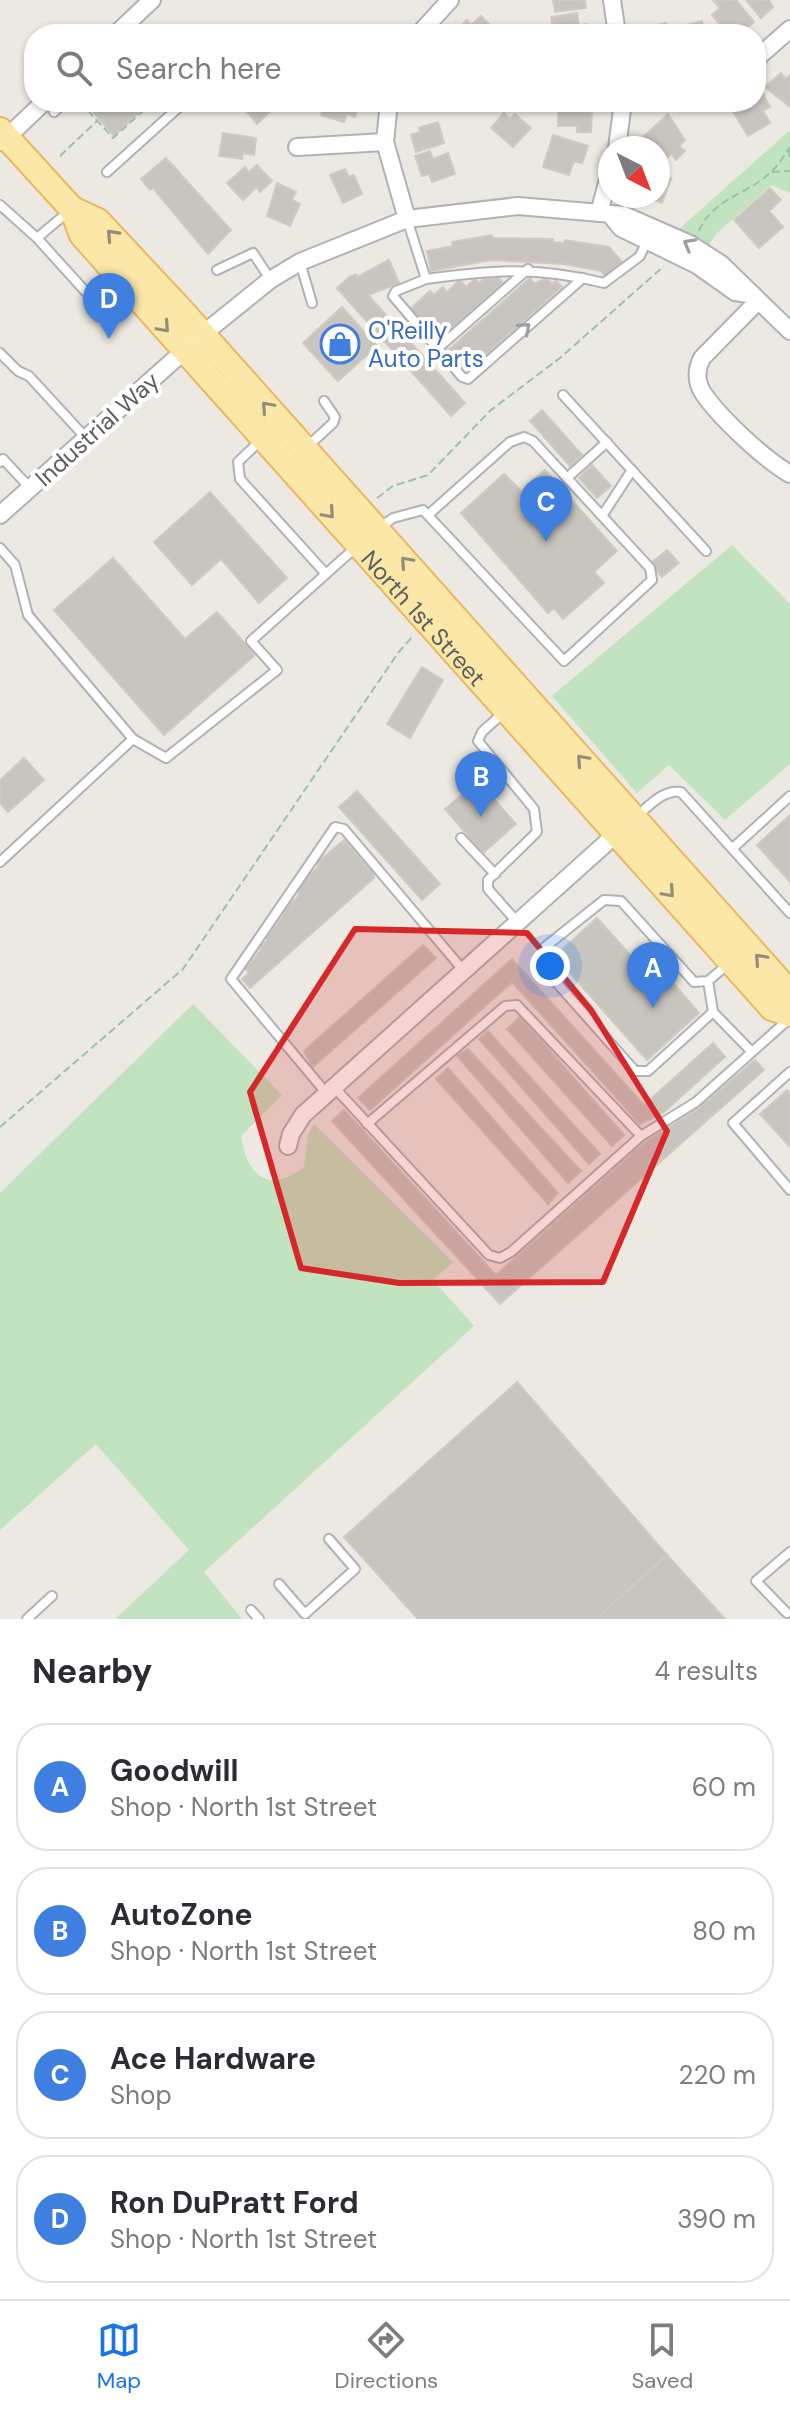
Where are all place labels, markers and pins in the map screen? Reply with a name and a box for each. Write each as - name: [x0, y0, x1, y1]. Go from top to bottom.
- pin: D: [83, 273, 135, 339]
- place label: O'Reilly Auto Parts: [368, 315, 484, 374]
- shop icon: O'Reilly Auto Parts: [319, 323, 361, 365]
- pin: C: [520, 476, 572, 542]
- pin: B: [455, 751, 507, 817]
- pin: A: [627, 942, 679, 1008]

